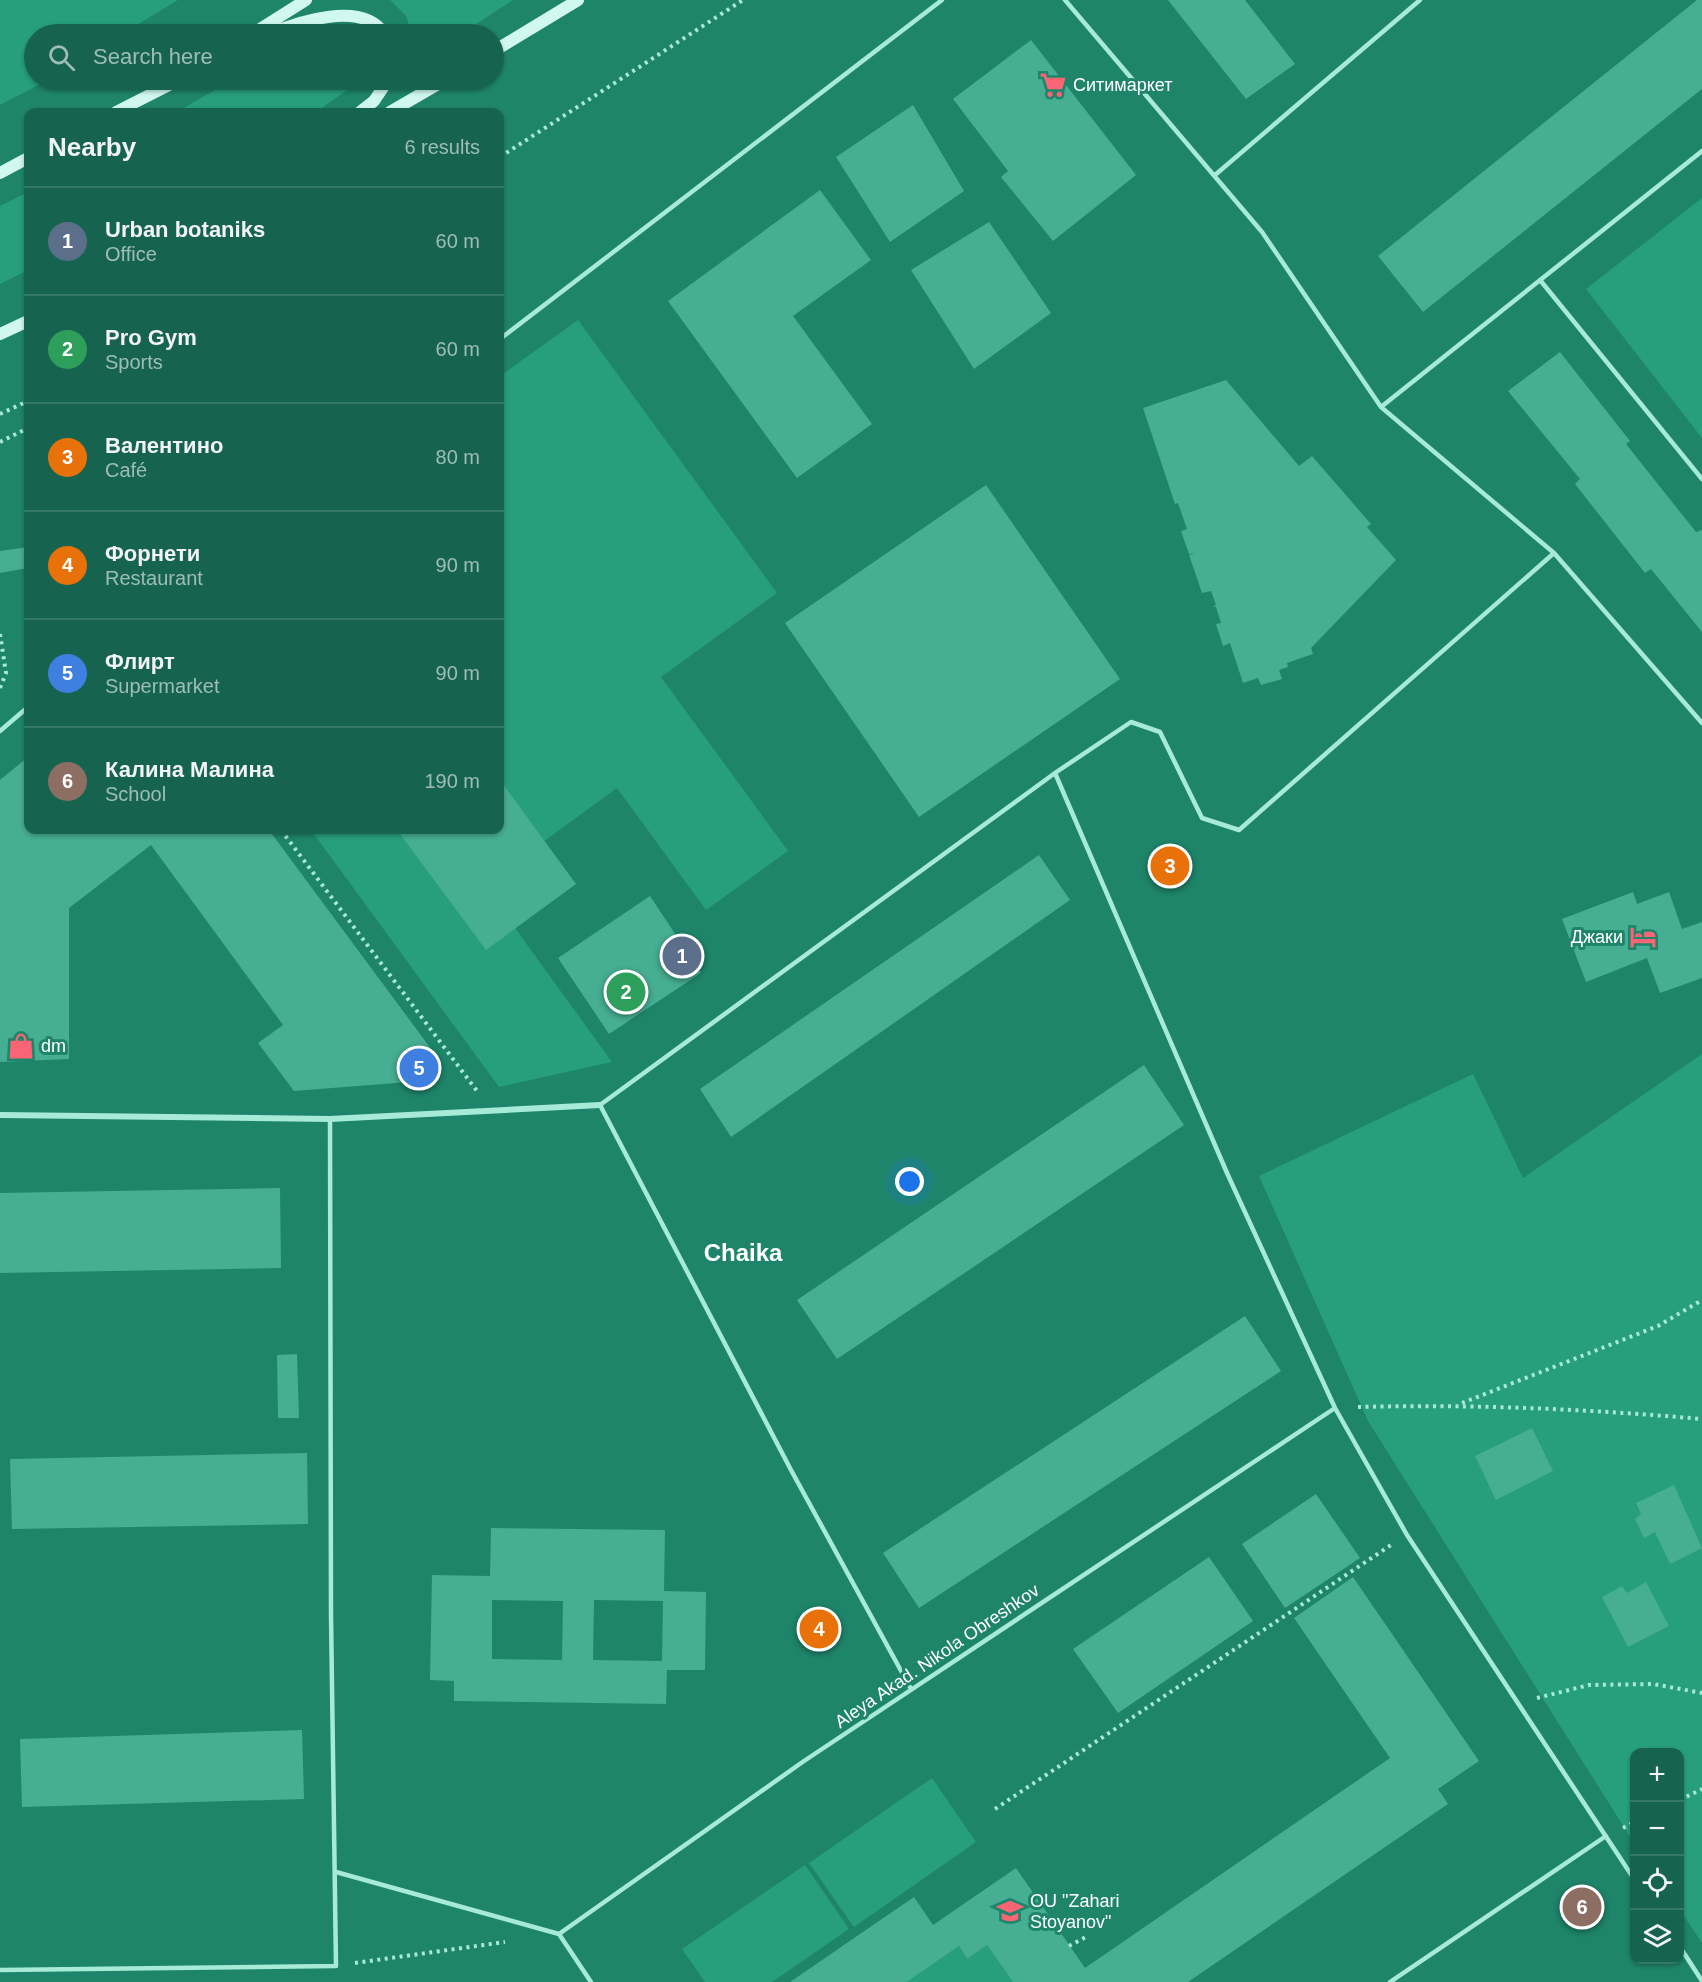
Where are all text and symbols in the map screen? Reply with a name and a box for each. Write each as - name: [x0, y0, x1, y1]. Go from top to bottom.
- search box: [24, 24, 504, 90]
- icon: search: [45, 41, 78, 74]
- text: Search here: [93, 44, 213, 69]
- supermarket icon: Ситимаркет: [1038, 70, 1068, 100]
- place label: Ситимаркет: [1073, 75, 1172, 95]
- text: Nearby: [48, 132, 136, 162]
- text: 6 results: [404, 136, 480, 158]
- text: Urban botaniks: [105, 217, 265, 242]
- text: 1: [62, 230, 73, 252]
- text: 60 m: [436, 230, 480, 252]
- text: Office: [105, 243, 157, 265]
- text: Pro Gym: [105, 325, 197, 350]
- text: 2: [62, 338, 73, 360]
- text: 60 m: [436, 338, 480, 360]
- text: Sports: [105, 351, 163, 373]
- text: Валентино: [105, 433, 223, 458]
- text: 3: [62, 446, 73, 468]
- text: 80 m: [436, 446, 480, 468]
- text: Café: [105, 459, 147, 481]
- text: Форнети: [105, 541, 200, 566]
- text: 4: [62, 554, 73, 576]
- text: 90 m: [436, 554, 480, 576]
- text: Restaurant: [105, 567, 203, 589]
- text: Флирт: [105, 649, 175, 674]
- text: 5: [62, 662, 73, 684]
- text: 90 m: [436, 662, 480, 684]
- text: Supermarket: [105, 675, 220, 697]
- text: Калина Малина: [105, 757, 274, 782]
- text: 6: [62, 770, 73, 792]
- text: 190 m: [424, 770, 480, 792]
- text: School: [105, 783, 166, 805]
- pin: 3: [1150, 844, 1190, 888]
- hotel icon: Джаки: [1628, 922, 1658, 952]
- place label: Джаки: [1571, 927, 1623, 947]
- pin: 1: [662, 934, 702, 978]
- pin: 2: [606, 970, 646, 1014]
- shop icon: dm: [6, 1031, 36, 1061]
- place label: dm: [41, 1036, 66, 1056]
- pin: 5: [400, 1046, 438, 1090]
- your location: [895, 1167, 924, 1196]
- district label: Chaika: [704, 1239, 783, 1266]
- street label: Aleya Akad. Nikola Obreshkov: [831, 1580, 1043, 1732]
- pin: 4: [800, 1606, 838, 1652]
- map controls: [1630, 1748, 1684, 1964]
- button: +: [1630, 1748, 1684, 1802]
- button: −: [1630, 1802, 1684, 1856]
- button: locate: [1630, 1856, 1684, 1910]
- pin: 6: [1562, 1884, 1602, 1930]
- place label: OU "Zahari Stoyanov": [1030, 1891, 1119, 1932]
- school or university icon: OU "Zahari Stoyanov": [995, 1896, 1025, 1926]
- button: layers: [1630, 1910, 1684, 1964]

